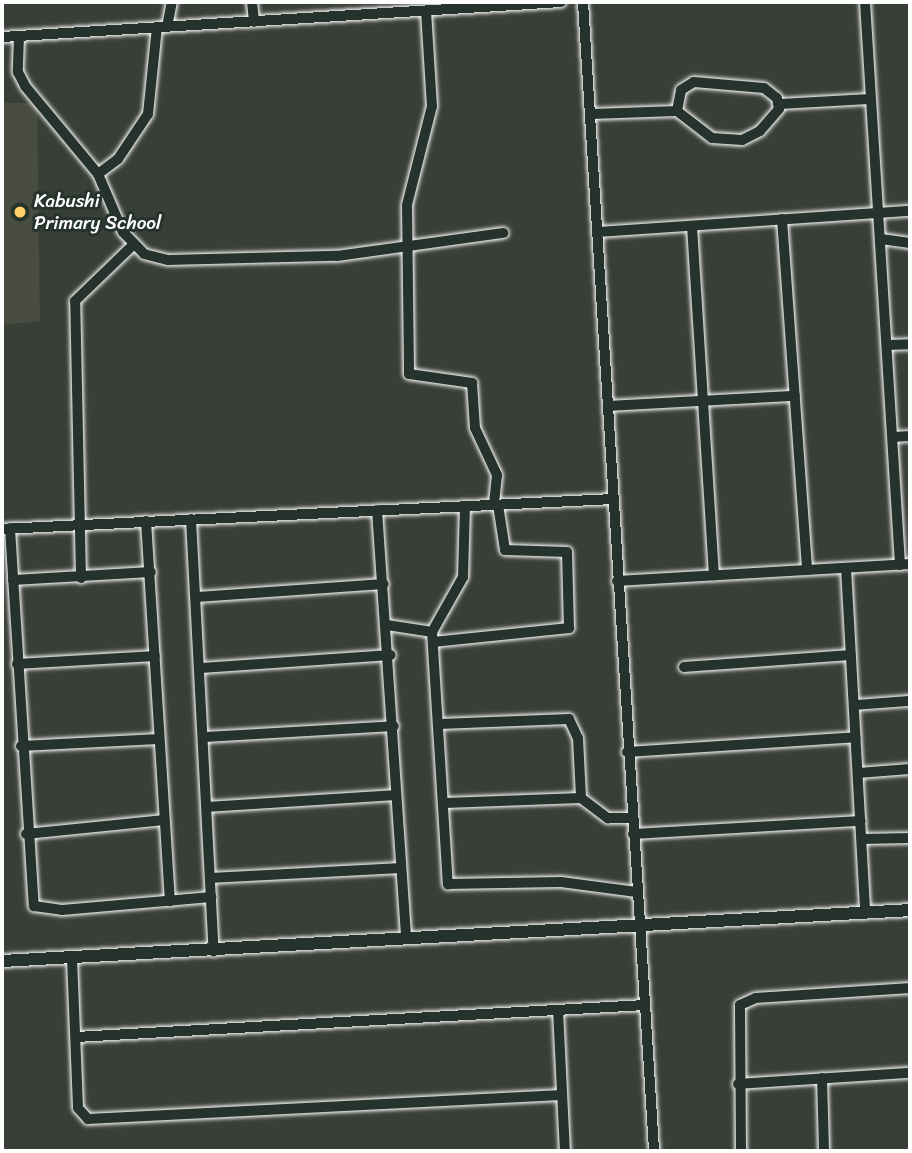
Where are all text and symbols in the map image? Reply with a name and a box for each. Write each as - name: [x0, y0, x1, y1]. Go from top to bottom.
- place label: Kabushi Primary School: [34, 190, 161, 234]
- marker: Kabushi Primary School: [12, 204, 28, 220]

